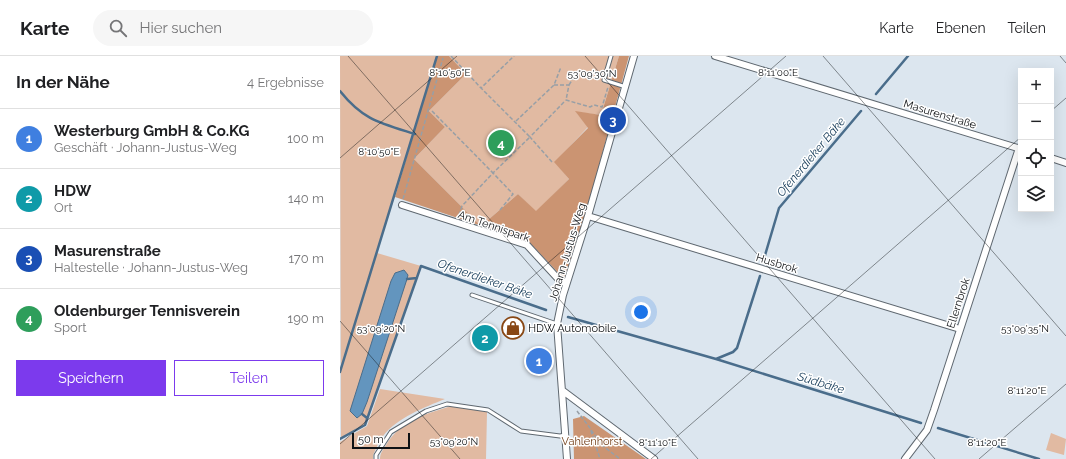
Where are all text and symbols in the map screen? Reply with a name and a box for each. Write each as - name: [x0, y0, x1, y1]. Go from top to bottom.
- search box: [93, 10, 373, 46]
- text: Karte: [20, 17, 69, 39]
- icon: search: [107, 17, 129, 39]
- text: Hier suchen: [139, 19, 222, 37]
- text: Karte: [879, 20, 914, 36]
- text: Ebenen: [936, 20, 986, 36]
- text: Teilen: [1008, 20, 1046, 36]
- text: 8°10'50"E: [429, 67, 471, 78]
- text: 8°11'00"E: [758, 67, 798, 78]
- text: 53°09'30"N: [568, 68, 616, 79]
- map controls: [1018, 68, 1054, 212]
- button: +: [1018, 68, 1054, 104]
- text: In der Nähe: [16, 72, 110, 92]
- text: 4 Ergebnisse: [247, 75, 324, 90]
- street label: Masurenstraße: [902, 97, 978, 132]
- button: −: [1018, 104, 1054, 140]
- pin: 3: [600, 105, 626, 135]
- water label: Ofenerdieker Bäke: [774, 114, 849, 200]
- text: Westerburg GmbH & Co.KG: [54, 122, 249, 140]
- pin: 4: [488, 128, 514, 158]
- text: 1: [26, 131, 32, 146]
- text: 100 m: [287, 131, 324, 146]
- text: Geschäft · Johann-Justus-Weg: [54, 140, 237, 155]
- button: locate: [1018, 140, 1054, 176]
- text: 8°10'50"E: [358, 146, 400, 157]
- button: layers: [1018, 176, 1054, 212]
- text: HDW: [54, 182, 91, 200]
- text: 2: [25, 191, 33, 206]
- text: 140 m: [288, 191, 324, 206]
- text: Ort: [54, 200, 73, 215]
- street label: Johann-Justus-Weg: [546, 202, 589, 303]
- street label: Am Tennispark: [456, 208, 532, 245]
- text: Masurenstraße: [54, 242, 161, 260]
- text: 3: [25, 251, 33, 266]
- text: 170 m: [288, 251, 324, 266]
- street label: Husbrok: [754, 251, 799, 276]
- water label: Ofenerdieker Bäke: [436, 256, 535, 302]
- text: Haltestelle · Johann-Justus-Weg: [54, 260, 248, 275]
- street label: Ellernbrok: [944, 276, 973, 330]
- text: Oldenburger Tennisverein: [54, 302, 240, 320]
- your location: [631, 302, 651, 322]
- text: 4: [25, 311, 33, 326]
- text: 190 m: [288, 311, 324, 326]
- shop icon: HDW Automobile: [500, 315, 526, 341]
- text: Sport: [54, 320, 87, 335]
- place label: HDW Automobile: [528, 322, 617, 335]
- text: 53°09'20"N: [357, 323, 405, 334]
- pin: 2: [472, 323, 498, 353]
- text: 53°09'35"N: [1001, 323, 1049, 334]
- pin: 1: [526, 346, 552, 376]
- button: Speichern: [16, 360, 166, 396]
- button: Teilen: [174, 360, 324, 396]
- water label: Südbäke: [795, 369, 847, 397]
- text: 8°11'20"E: [1007, 385, 1047, 396]
- scale bar: [352, 431, 410, 450]
- text: 50 m: [358, 433, 384, 446]
- park label: Vahlenhorst: [562, 435, 623, 448]
- text: 53°09'20"N: [430, 436, 478, 447]
- text: 8°11'10"E: [639, 437, 677, 448]
- text: 8°11'20"E: [967, 437, 1007, 448]

